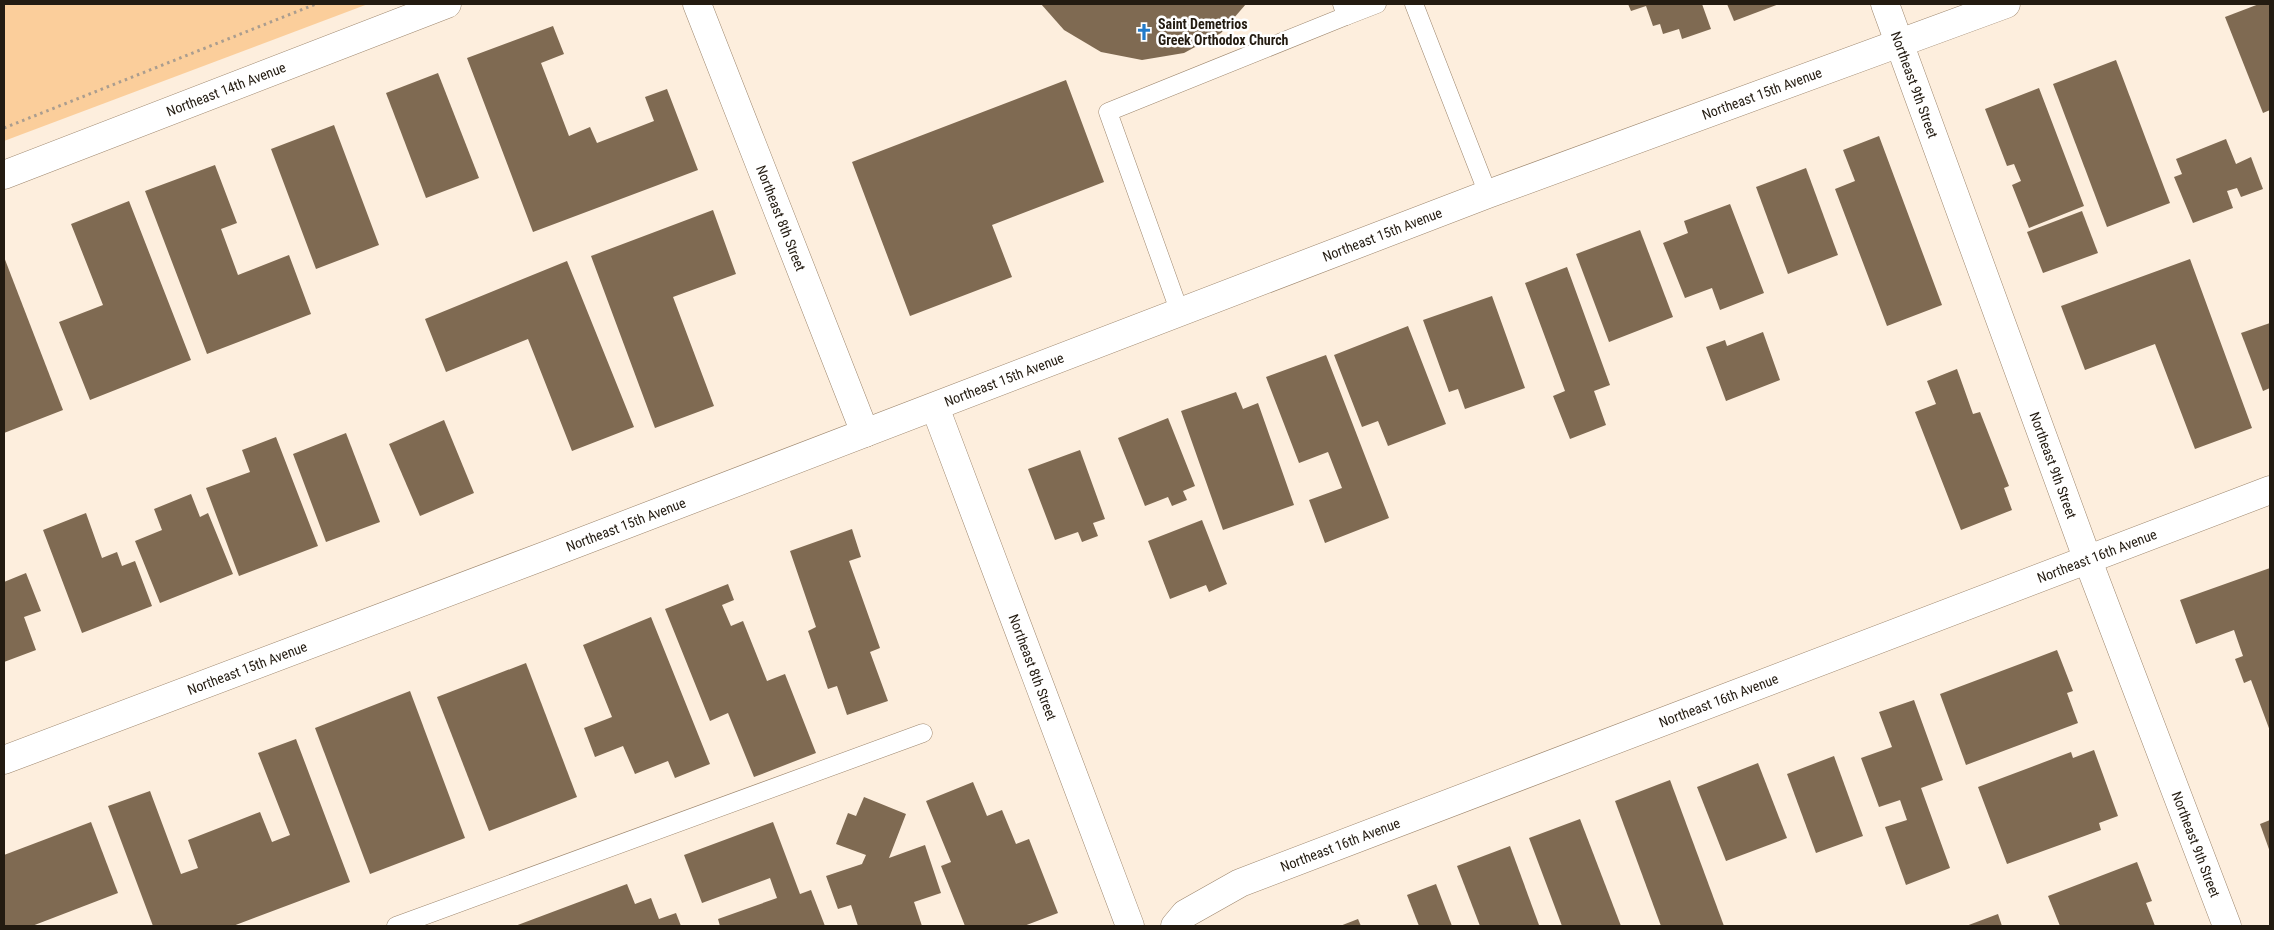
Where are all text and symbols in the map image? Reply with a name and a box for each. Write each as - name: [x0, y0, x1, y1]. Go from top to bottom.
- place label: Saint Demetrios Greek Orthodox Church: [1158, 16, 1289, 48]
- church icon: Saint Demetrios Greek Orthodox Church: [1134, 22, 1154, 42]
- street label: Northeast 9th Street: [1888, 29, 1941, 140]
- street label: Northeast 14th Avenue: [164, 59, 288, 120]
- street label: Northeast 15th Avenue: [1700, 64, 1824, 123]
- street label: Northeast 8th Street: [753, 163, 809, 273]
- street label: Northeast 15th Avenue: [1320, 204, 1445, 265]
- street label: Northeast 15th Avenue: [942, 349, 1066, 410]
- street label: Northeast 9th Street: [2026, 410, 2080, 521]
- street label: Northeast 15th Avenue: [564, 494, 688, 555]
- street label: Northeast 16th Avenue: [2035, 526, 2159, 586]
- street label: Northeast 8th Street: [1006, 612, 1060, 723]
- street label: Northeast 15th Avenue: [185, 638, 310, 698]
- street label: Northeast 16th Avenue: [1657, 670, 1781, 730]
- street label: Northeast 9th Street: [2168, 789, 2223, 900]
- street label: Northeast 16th Avenue: [1278, 815, 1403, 875]

